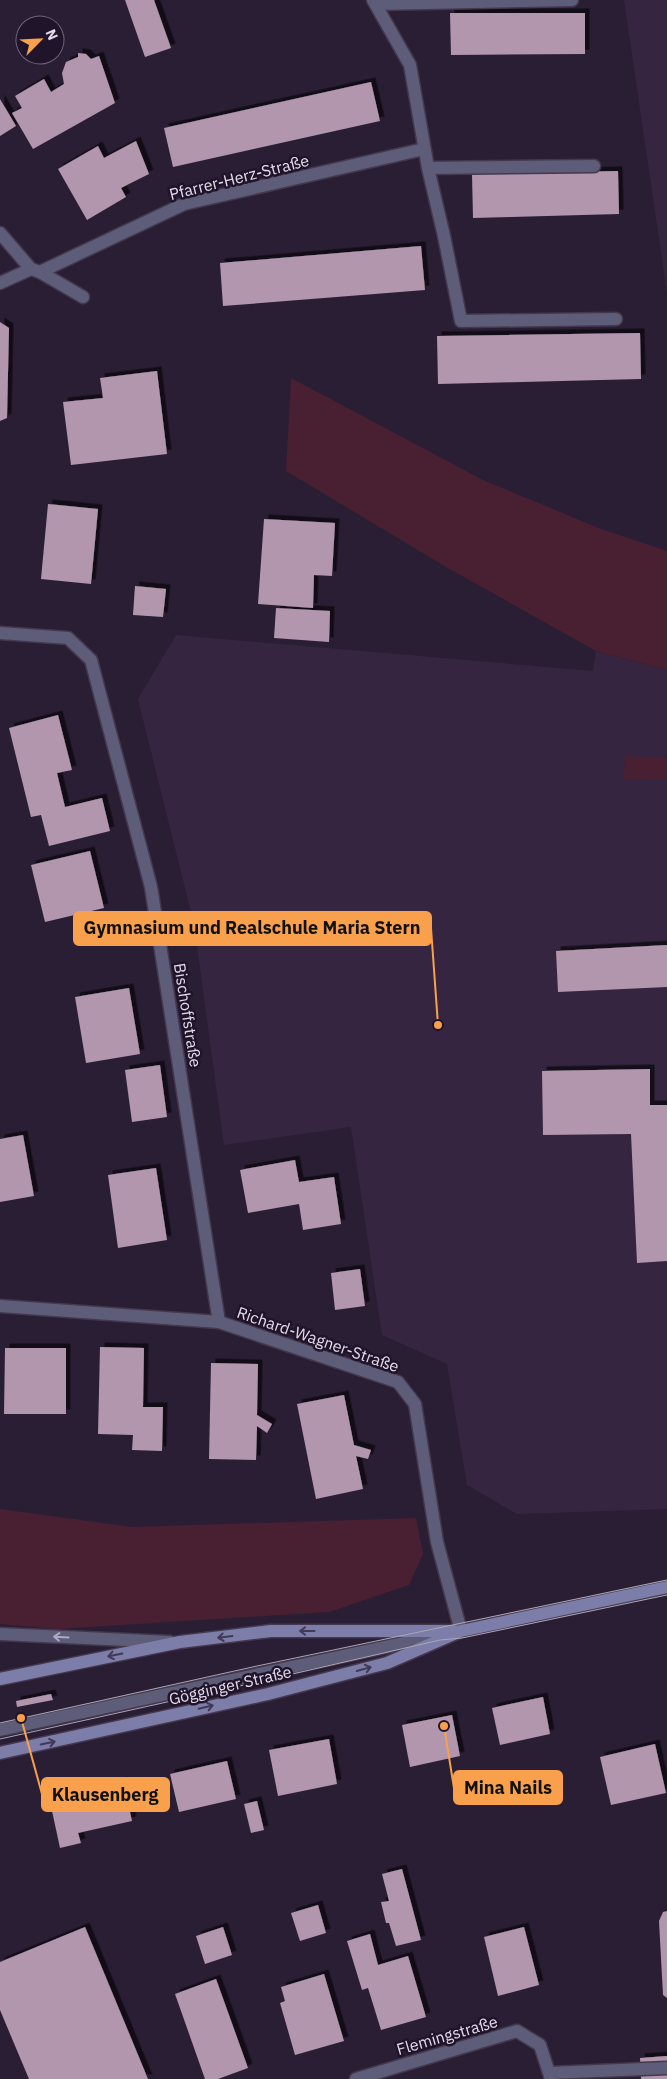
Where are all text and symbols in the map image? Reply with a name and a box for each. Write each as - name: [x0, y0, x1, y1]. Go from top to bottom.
- north arrow: [15, 15, 65, 65]
- text: N: [42, 26, 62, 43]
- street label: Pfarrer-Herz-Straße: [167, 150, 311, 204]
- callout: Gymnasium und Realschule Maria Stern: [74, 912, 431, 945]
- text: Gymnasium und Realschule Maria Stern: [84, 916, 420, 939]
- street label: Bischoffstraße: [170, 961, 206, 1069]
- street label: Richard-Wagner-Straße: [234, 1302, 402, 1376]
- one-way arrow: [300, 1626, 316, 1636]
- one-way arrow: [53, 1632, 70, 1642]
- one-way arrow: [218, 1632, 234, 1642]
- one-way arrow: [107, 1651, 123, 1660]
- street label: Gögginger Straße: [167, 1661, 293, 1709]
- one-way arrow: [356, 1664, 372, 1673]
- one-way arrow: [198, 1702, 214, 1711]
- one-way arrow: [39, 1737, 55, 1747]
- callout: Mina Nails: [454, 1771, 562, 1804]
- text: Mina Nails: [464, 1776, 552, 1799]
- callout: Klausenberg: [42, 1778, 169, 1811]
- text: Klausenberg: [52, 1783, 158, 1806]
- street label: Flemingstraße: [394, 2011, 500, 2059]

